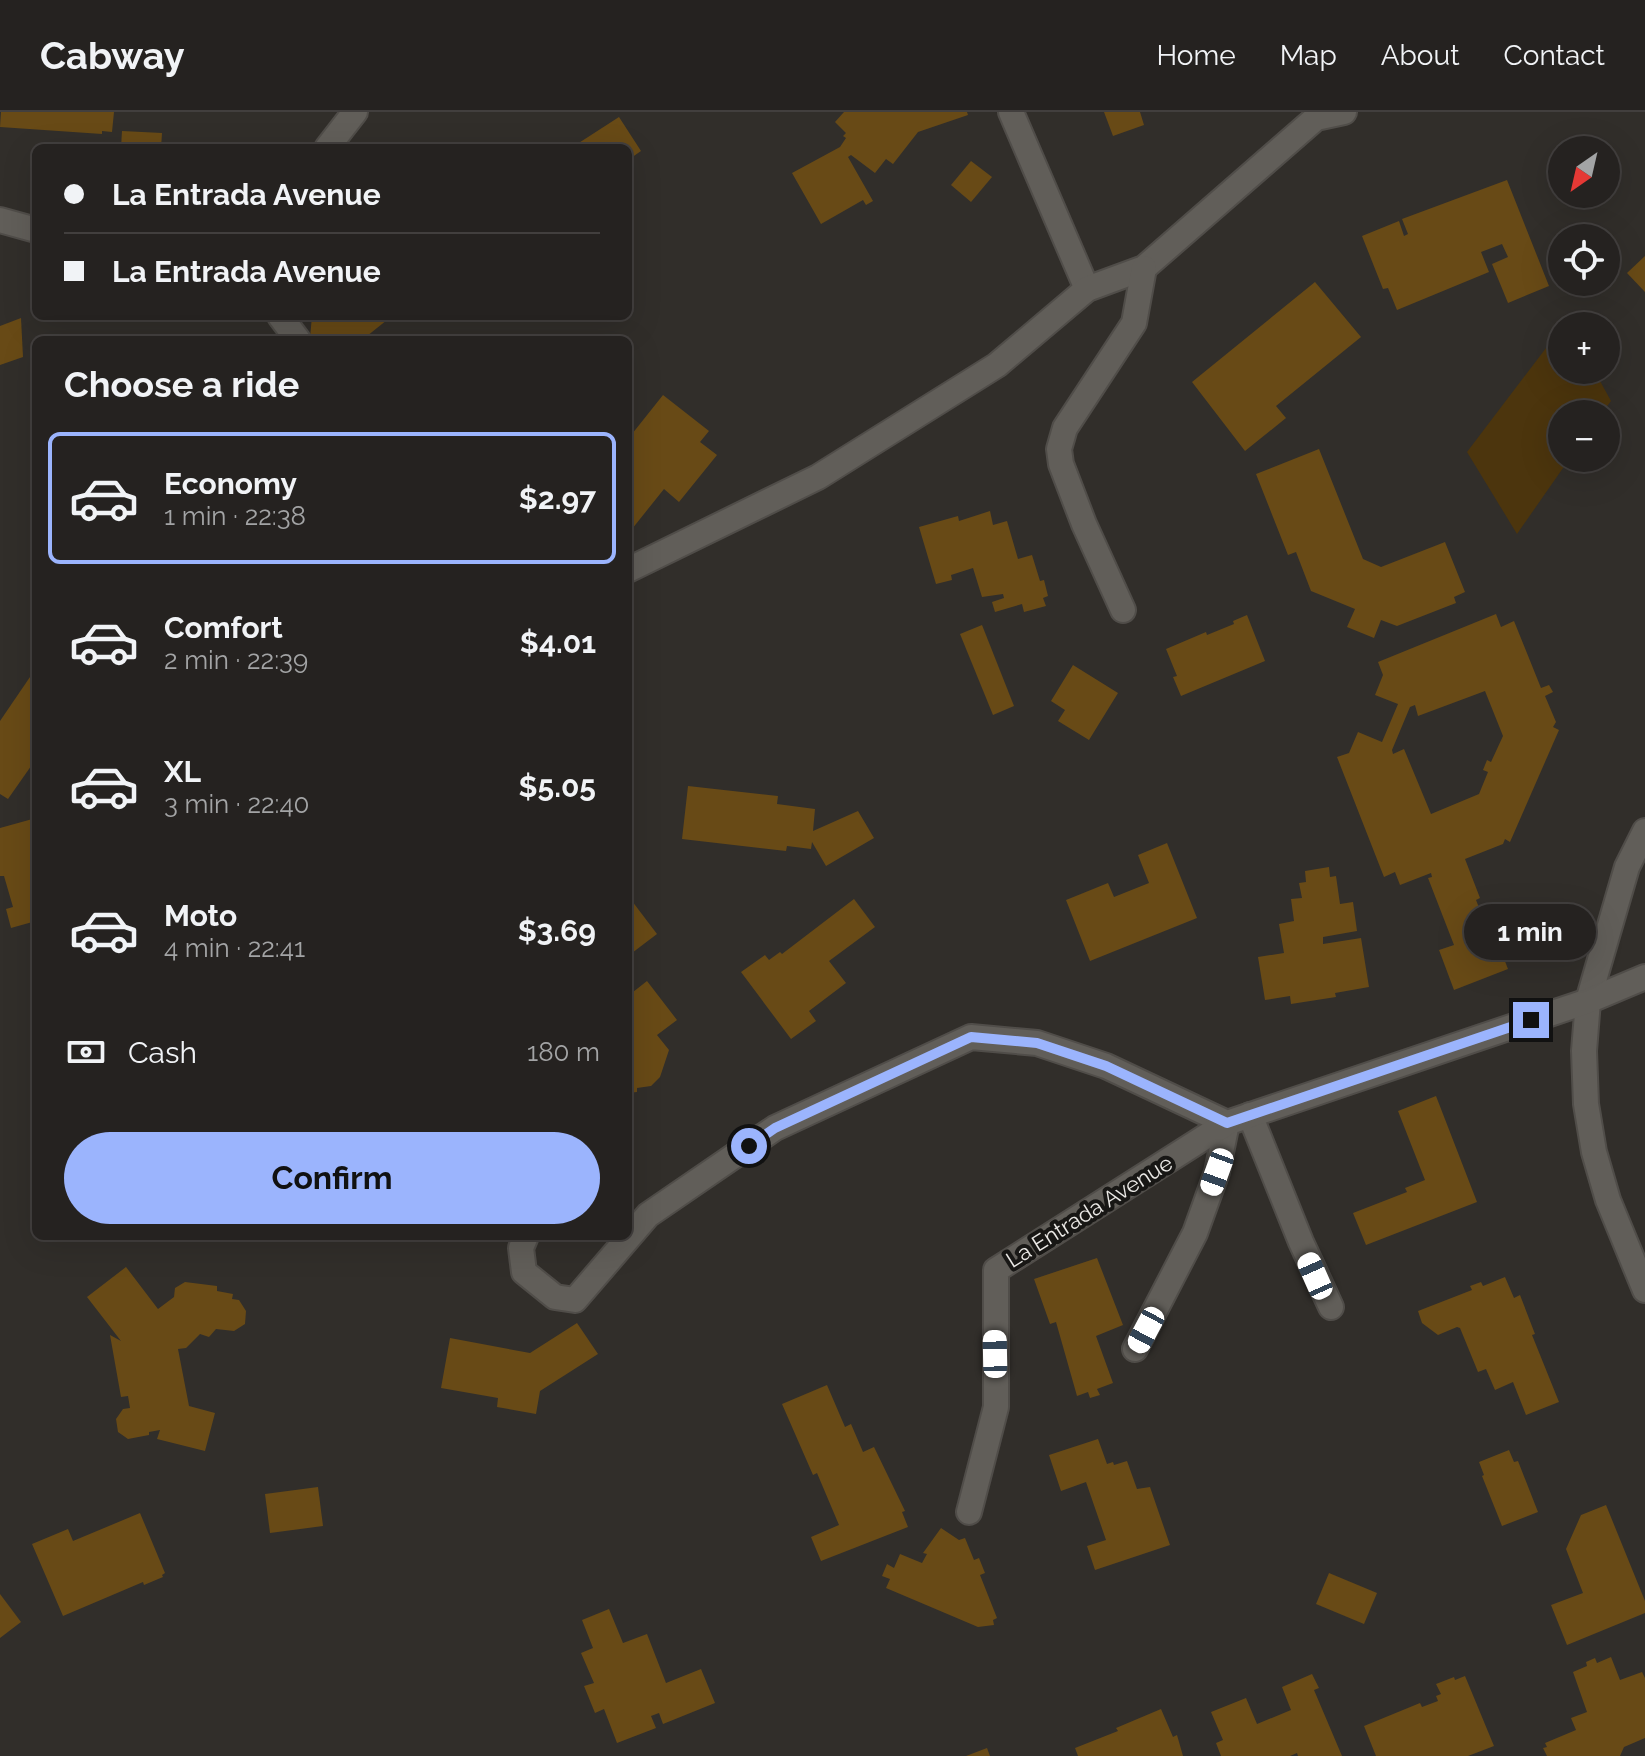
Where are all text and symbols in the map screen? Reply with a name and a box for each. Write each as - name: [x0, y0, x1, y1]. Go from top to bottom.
- text: Cabway: [40, 33, 185, 78]
- text: Home: [1156, 39, 1236, 72]
- text: Map: [1280, 39, 1337, 72]
- text: About: [1381, 39, 1460, 72]
- text: Contact: [1504, 39, 1605, 72]
- north arrow: [1548, 136, 1620, 208]
- map controls: [1548, 136, 1620, 472]
- text: La Entrada Avenue: [112, 177, 381, 212]
- button: locate: [1548, 224, 1620, 296]
- text: La Entrada Avenue: [112, 254, 381, 289]
- button: +: [1548, 312, 1620, 384]
- text: Choose a ride: [64, 363, 299, 405]
- button: −: [1548, 400, 1620, 472]
- icon: car: [68, 462, 140, 534]
- text: Economy: [164, 466, 297, 501]
- text: $2.97: [519, 481, 596, 516]
- text: 1 min · 22:38: [164, 501, 306, 531]
- icon: car: [68, 606, 140, 678]
- text: Comfort: [164, 610, 283, 645]
- text: $4.01: [520, 625, 596, 660]
- text: 2 min · 22:39: [164, 645, 308, 675]
- icon: car: [68, 750, 140, 822]
- text: XL: [164, 754, 201, 789]
- text: $5.05: [519, 769, 596, 804]
- text: 3 min · 22:40: [164, 789, 310, 819]
- icon: car: [68, 894, 140, 966]
- text: Moto: [164, 898, 237, 933]
- callout: 1 min: [1465, 904, 1597, 960]
- text: $3.69: [518, 913, 596, 948]
- text: 1 min: [1497, 917, 1563, 947]
- text: 4 min · 22:41: [164, 933, 305, 963]
- route end: [1513, 1002, 1549, 1038]
- icon: cash: [64, 1030, 108, 1074]
- text: Cash: [128, 1035, 197, 1070]
- text: 180 m: [527, 1037, 600, 1067]
- route start: [731, 1128, 767, 1164]
- button: Confirm: [64, 1132, 600, 1224]
- car: [1198, 1145, 1236, 1199]
- street label: La Entrada Avenue: [1001, 1149, 1177, 1273]
- car: [1294, 1249, 1336, 1303]
- car: [1124, 1303, 1168, 1357]
- car: [983, 1330, 1007, 1378]

